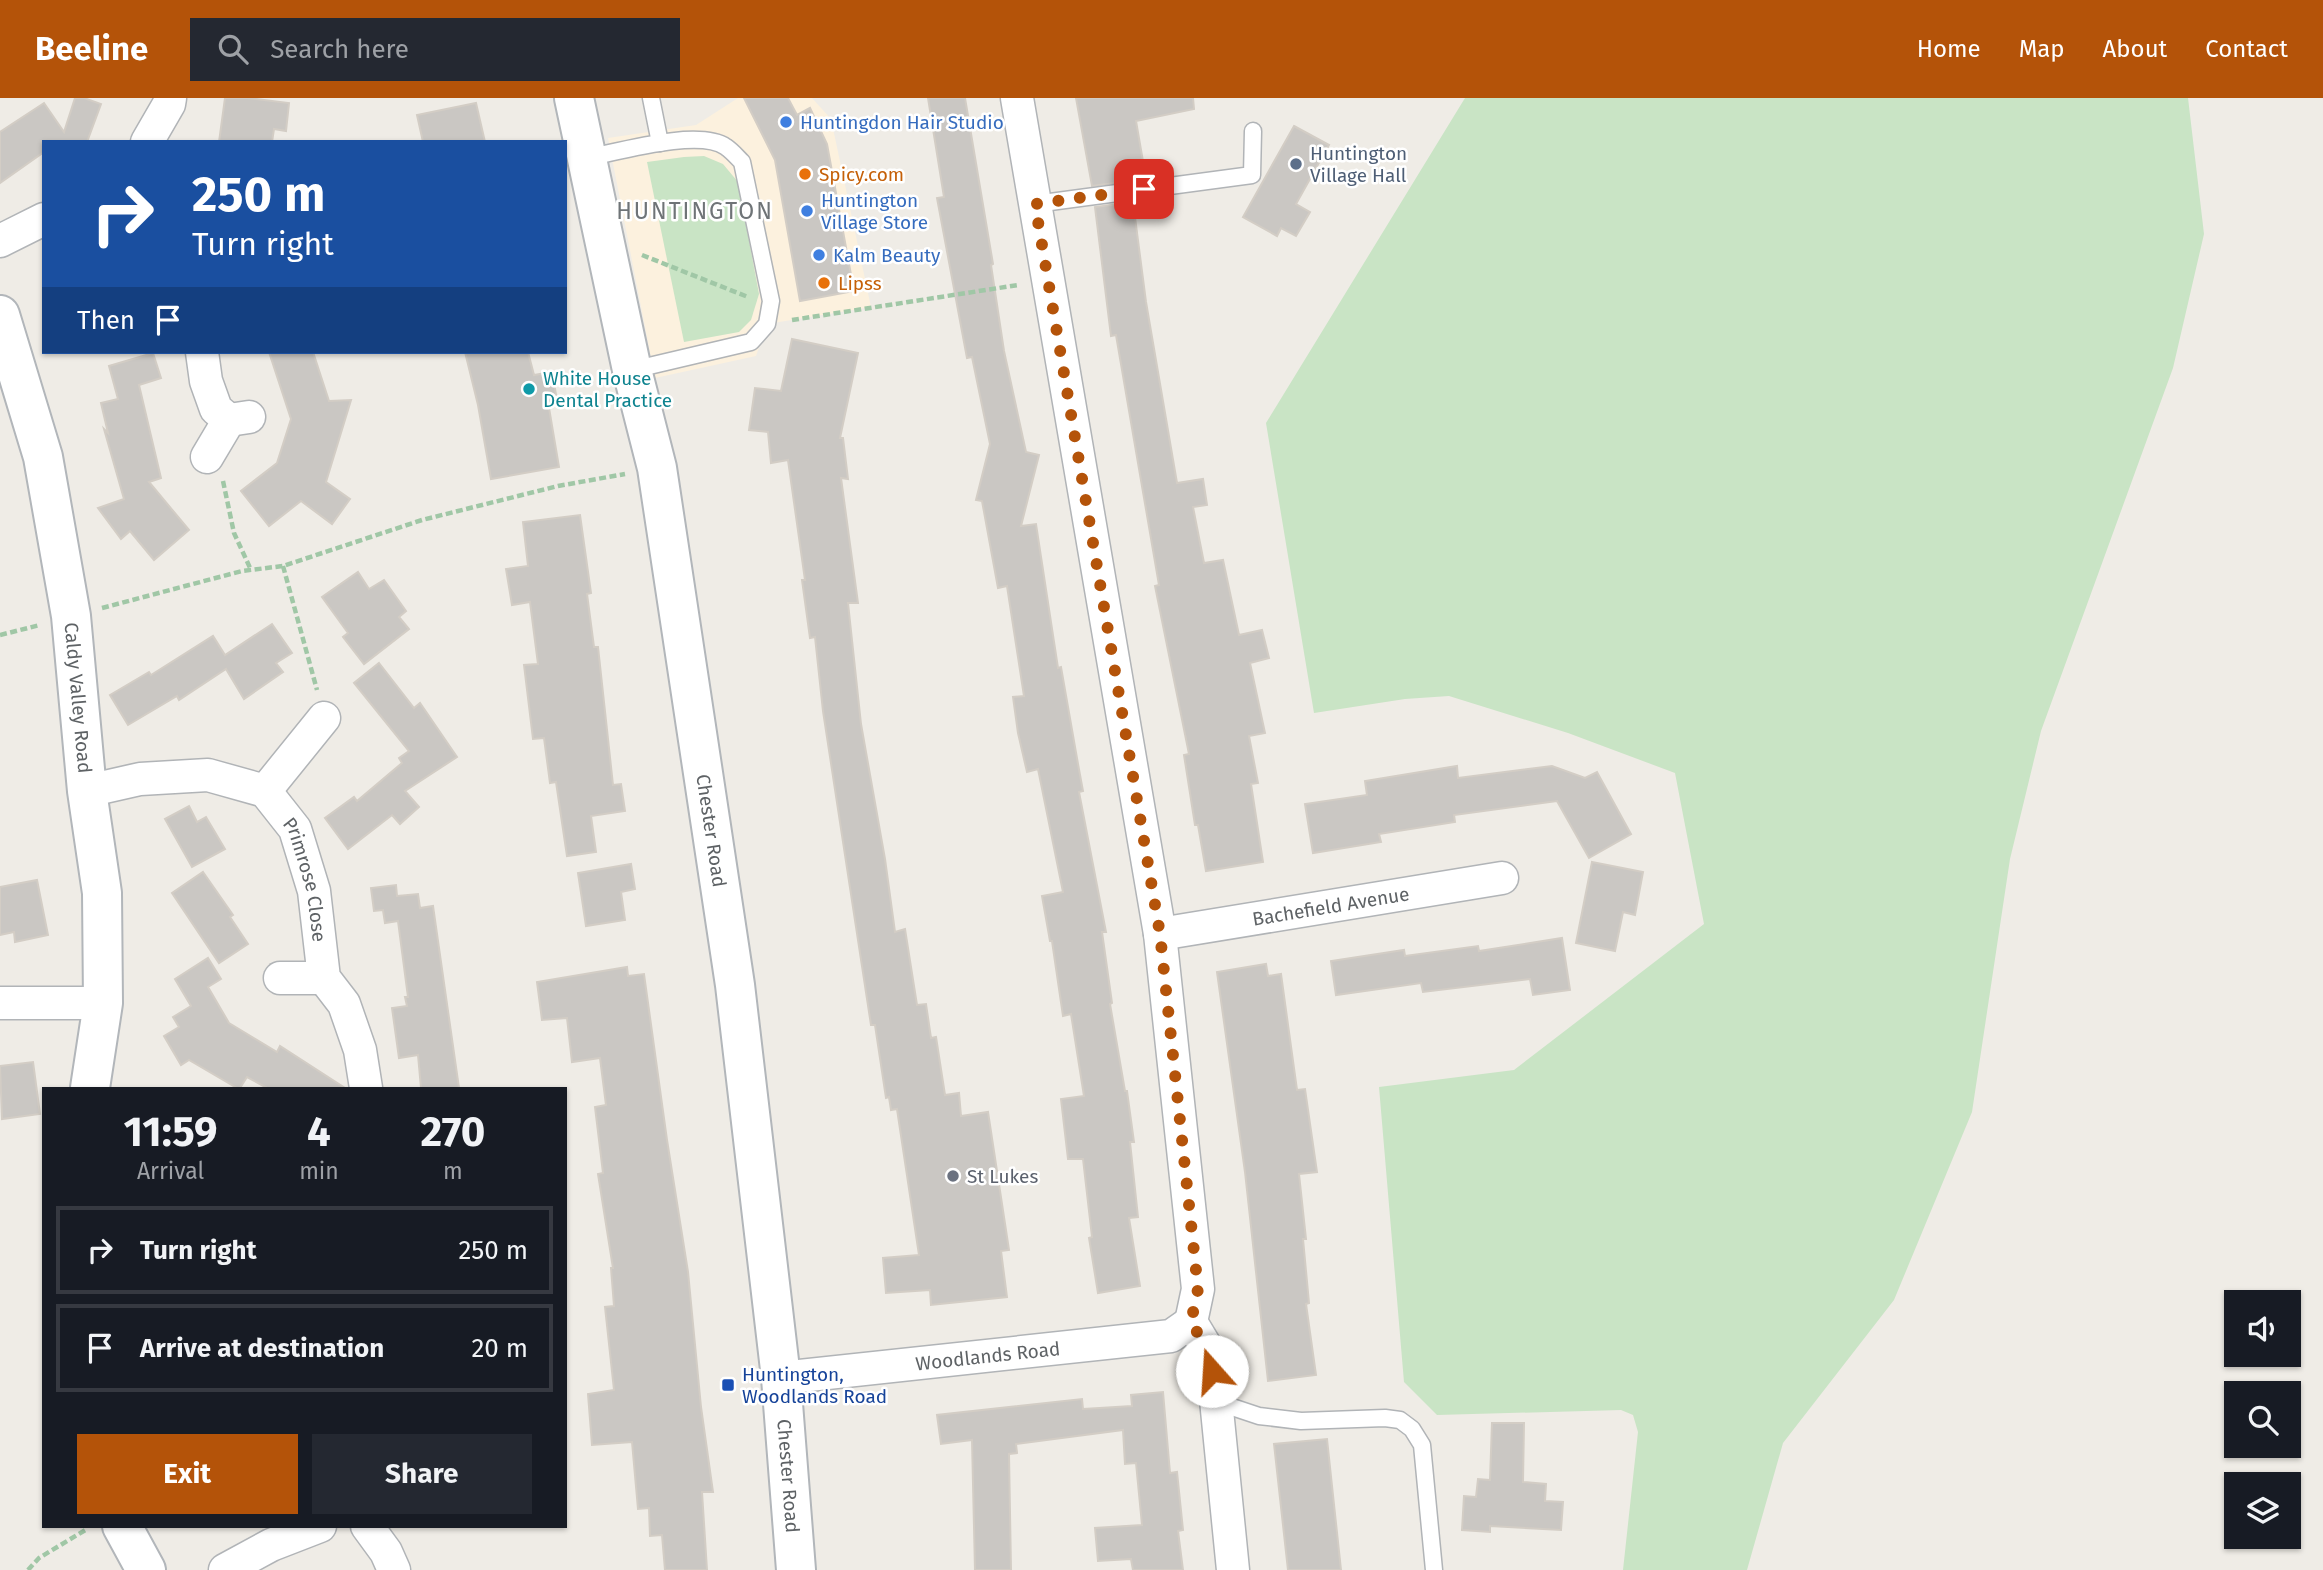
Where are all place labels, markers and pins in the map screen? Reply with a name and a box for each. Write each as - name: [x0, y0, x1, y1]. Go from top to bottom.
- place label: Huntingdon Hair Studio: [800, 111, 1004, 134]
- marker: Huntingdon Hair Studio: [778, 114, 794, 130]
- place label: Huntington Village Hall: [1310, 142, 1407, 187]
- marker: Huntington Village Hall: [1288, 156, 1304, 172]
- pin: [1114, 159, 1174, 219]
- place label: Spicy.com: [819, 163, 904, 186]
- marker: Spicy.com: [797, 166, 813, 182]
- place label: Huntington Village Store: [821, 189, 928, 234]
- marker: Huntington Village Store: [799, 203, 815, 219]
- place label: Kalm Beauty: [833, 244, 941, 267]
- marker: Kalm Beauty: [811, 247, 827, 263]
- place label: Lipss: [838, 272, 882, 295]
- marker: Lipss: [816, 275, 832, 291]
- place label: White House Dental Practice: [543, 367, 672, 412]
- marker: White House Dental Practice: [521, 381, 537, 397]
- place label: St Lukes: [967, 1165, 1038, 1188]
- marker: St Lukes: [945, 1168, 961, 1184]
- place label: Huntington, Woodlands Road: [742, 1363, 887, 1408]
- marker: Huntington, Woodlands Road: [720, 1377, 736, 1393]

